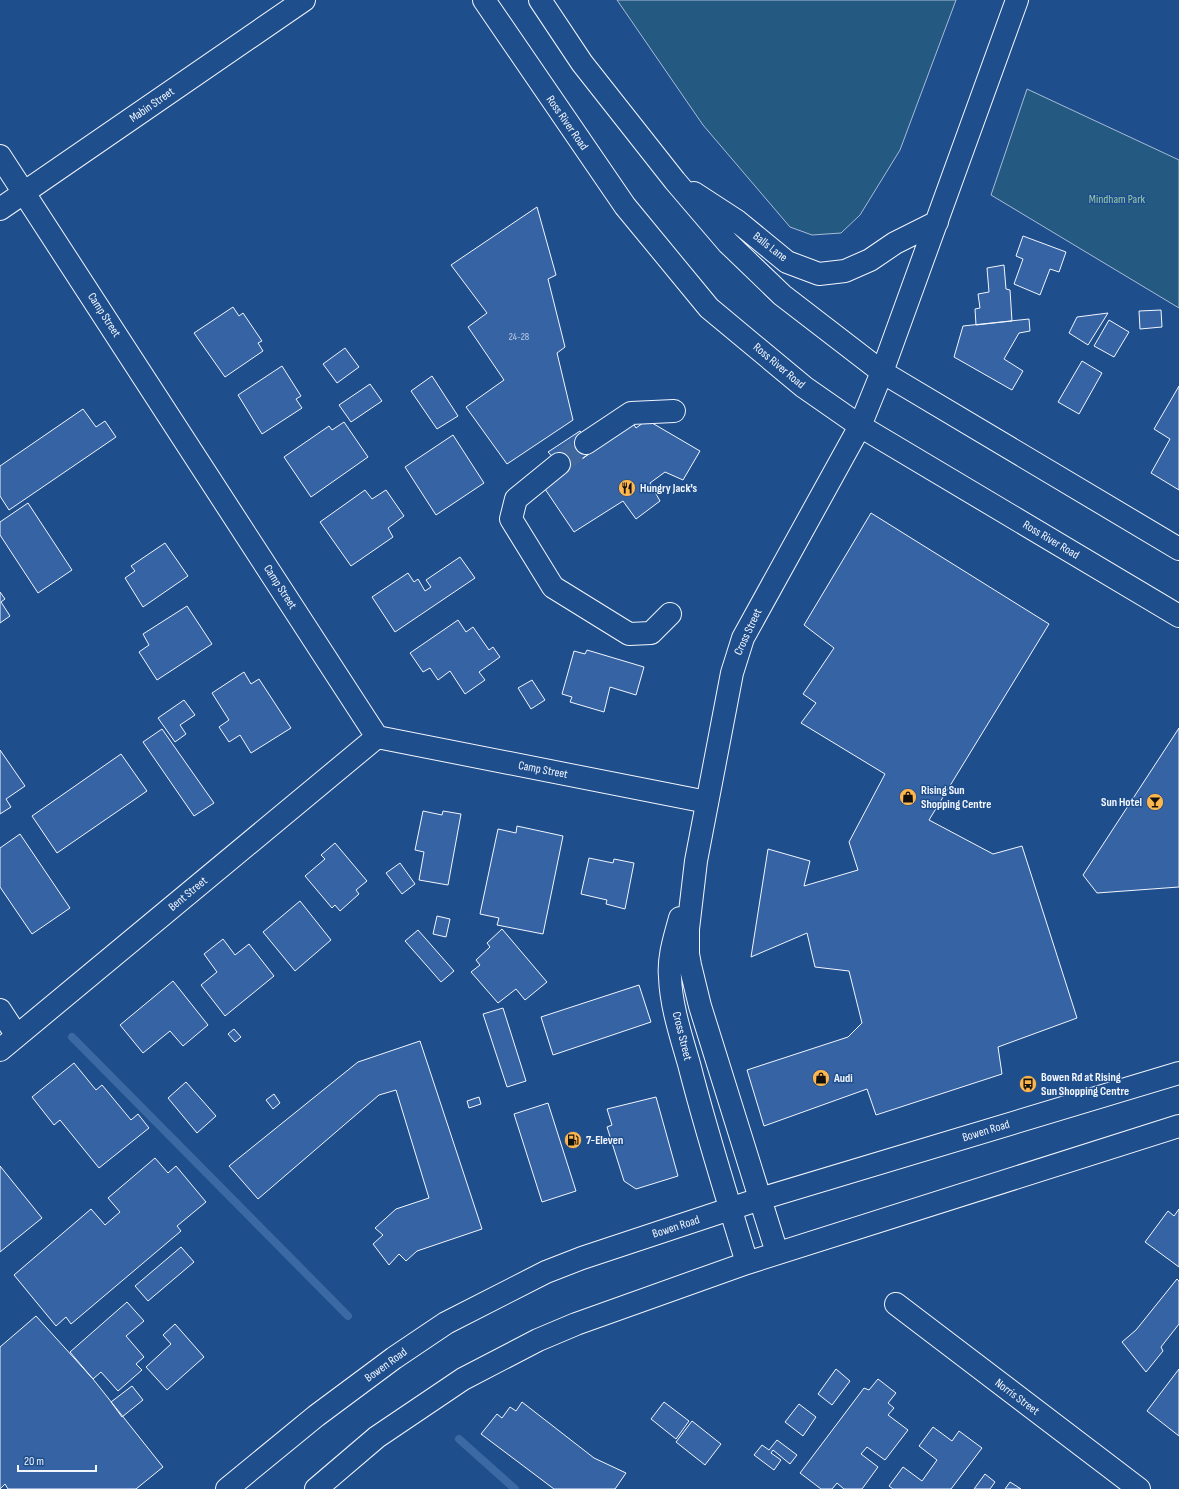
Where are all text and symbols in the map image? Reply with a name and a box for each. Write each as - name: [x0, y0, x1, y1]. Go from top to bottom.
- street label: Mabin Street: [127, 84, 178, 126]
- street label: Ross River Road: [543, 93, 591, 153]
- park label: Mindham Park: [1089, 192, 1146, 207]
- street label: Balls Lane: [750, 229, 790, 265]
- street label: Camp Street: [84, 290, 124, 340]
- house number: 24-28: [509, 331, 529, 343]
- street label: Ross River Road: [750, 340, 808, 392]
- restaurant icon: Hungry Jack's: [617, 478, 637, 498]
- place label: Hungry Jack's: [640, 481, 698, 496]
- street label: Ross River Road: [1020, 517, 1082, 563]
- street label: Camp Street: [260, 562, 300, 612]
- street label: Cross Street: [731, 606, 765, 658]
- street label: Camp Street: [517, 758, 569, 782]
- place label: Rising Sun Shopping Centre: [921, 783, 991, 812]
- shop icon: Rising Sun Shopping Centre: [898, 787, 918, 807]
- bar icon: Sun Hotel: [1145, 792, 1165, 812]
- place label: Sun Hotel: [1101, 795, 1142, 810]
- street label: Bent Street: [165, 873, 211, 915]
- street label: Cross Street: [669, 1010, 695, 1062]
- shop icon: Audi: [811, 1068, 831, 1088]
- place label: Bowen Rd at Rising Sun Shopping Centre: [1041, 1070, 1129, 1099]
- place label: Audi: [833, 1071, 853, 1086]
- bus stop icon: Bowen Rd at Rising Sun Shopping Centre: [1018, 1074, 1038, 1094]
- street label: Bowen Road: [960, 1117, 1012, 1145]
- fuel station icon: 7-Eleven: [563, 1130, 583, 1150]
- place label: 7-Eleven: [586, 1133, 623, 1148]
- street label: Bowen Road: [650, 1212, 702, 1242]
- street label: Bowen Road: [362, 1345, 410, 1385]
- street label: Norris Street: [992, 1375, 1042, 1419]
- scale bar: [18, 1447, 96, 1473]
- text: 20 m: [24, 1454, 44, 1469]

